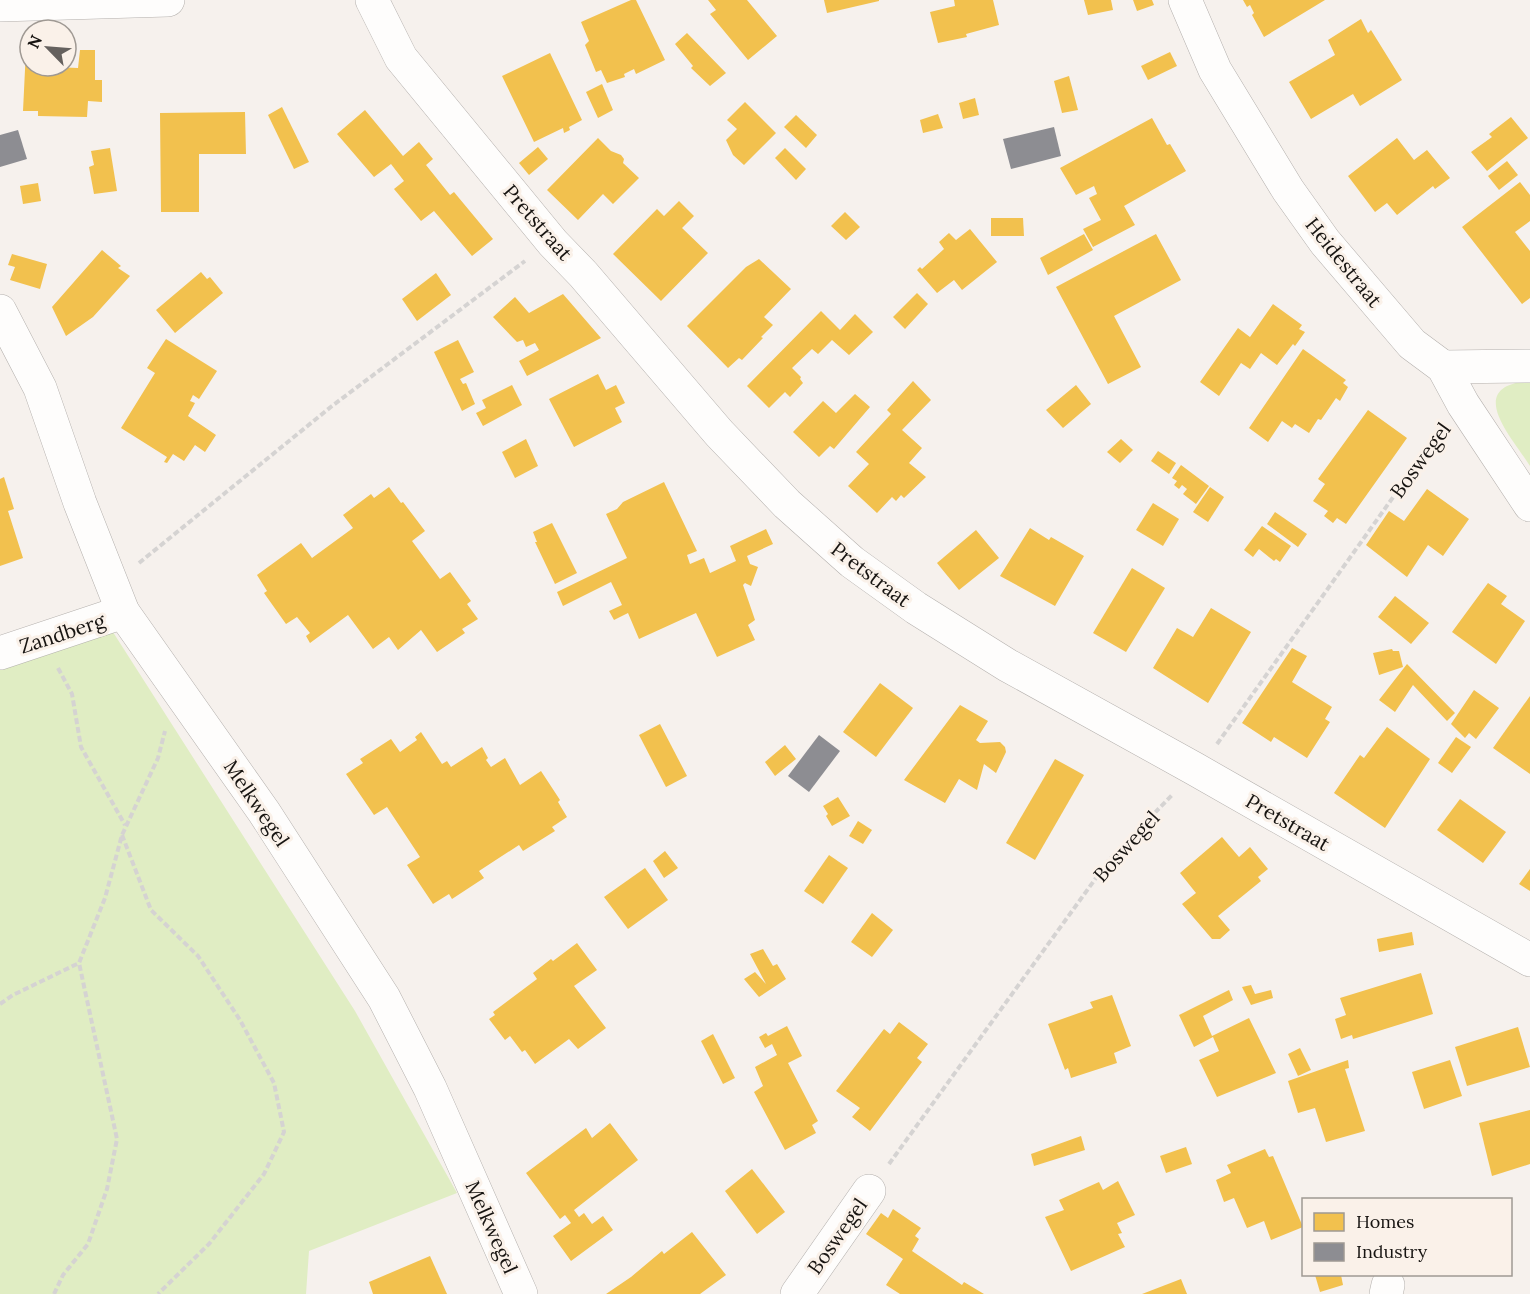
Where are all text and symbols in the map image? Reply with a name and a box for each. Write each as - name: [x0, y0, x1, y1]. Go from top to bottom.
- north arrow: [18, 18, 78, 78]
- text: N: [23, 32, 46, 51]
- street label: Pretstraat: [498, 179, 578, 265]
- street label: Heidestraat: [1300, 212, 1388, 312]
- street label: Boswegel: [1384, 417, 1456, 503]
- street label: Pretstraat: [826, 536, 916, 612]
- street label: Zandberg: [16, 607, 109, 659]
- street label: Melkwegel: [219, 755, 295, 851]
- street label: Pretstraat: [1242, 788, 1335, 856]
- street label: Boswegel: [1088, 805, 1164, 887]
- street label: Melkwegel: [460, 1177, 524, 1277]
- street label: Boswegel: [802, 1193, 872, 1279]
- legend: [1302, 1198, 1512, 1276]
- text: Homes: [1356, 1210, 1414, 1233]
- text: Industry: [1356, 1240, 1428, 1263]

